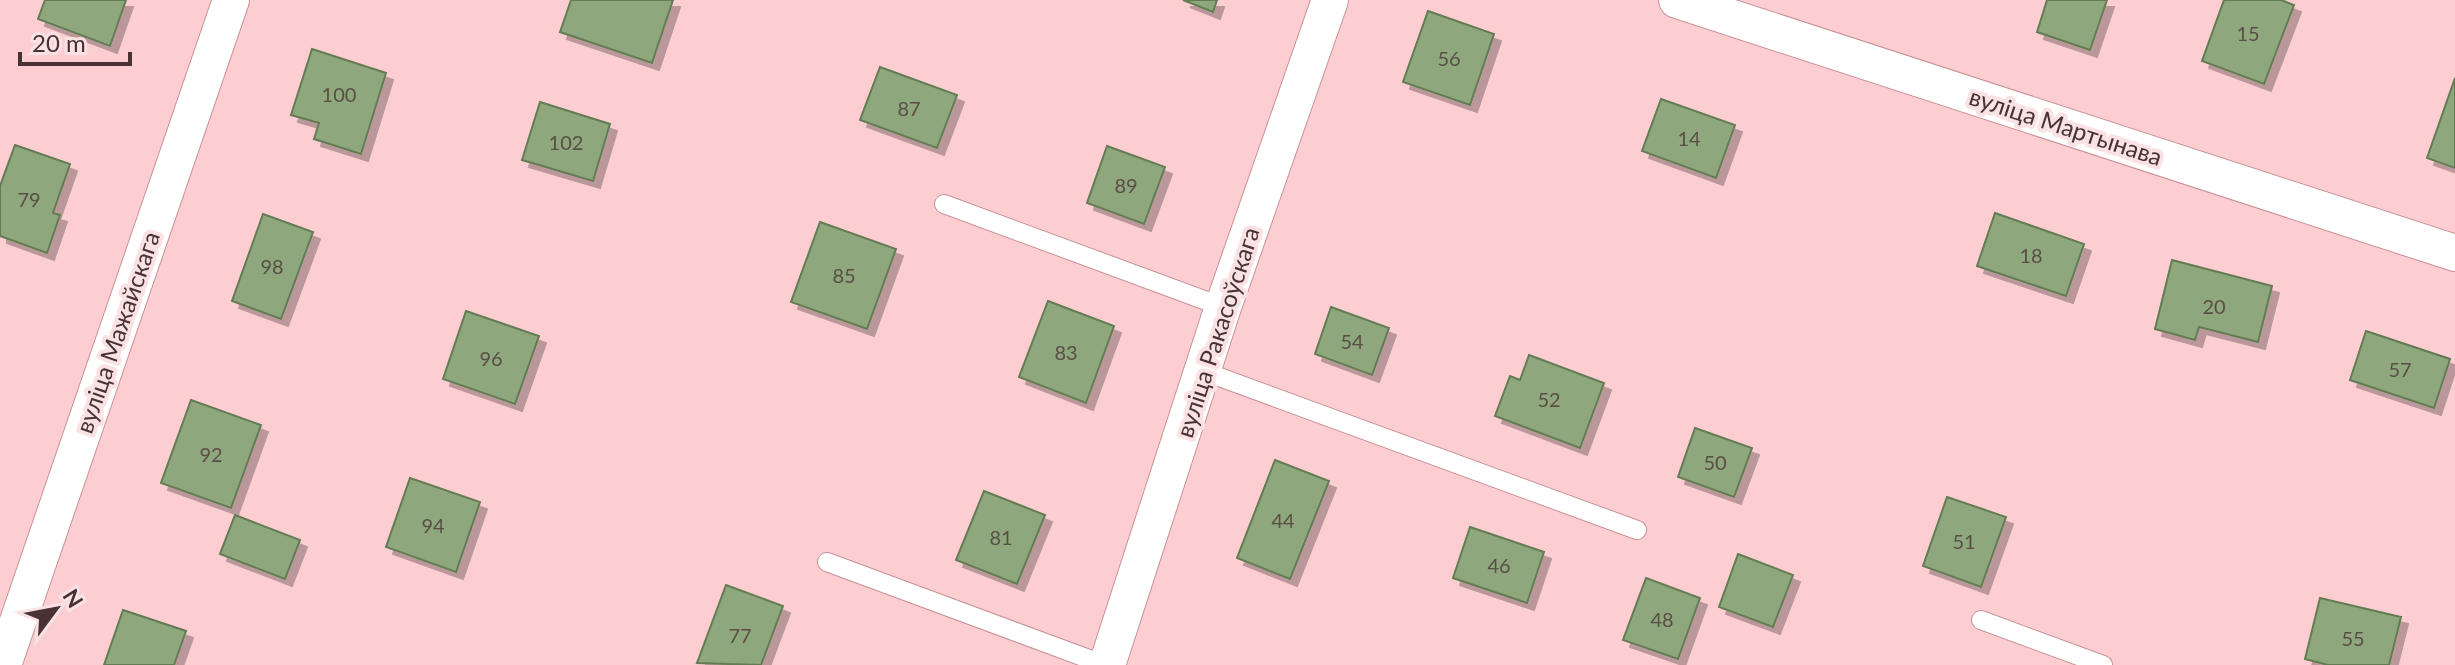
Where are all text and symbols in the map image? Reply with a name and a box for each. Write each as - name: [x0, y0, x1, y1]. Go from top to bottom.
- scale bar: [20, 16, 130, 66]
- house number: 15: [2236, 21, 2260, 45]
- text: 20 m: [32, 28, 86, 57]
- house number: 56: [1437, 46, 1461, 70]
- street label: вуліца Мартынава: [1966, 81, 2166, 171]
- house number: 100: [322, 82, 356, 106]
- house number: 87: [897, 96, 921, 120]
- house number: 14: [1677, 126, 1701, 150]
- house number: 102: [549, 130, 583, 154]
- house number: 89: [1114, 173, 1138, 197]
- house number: 79: [17, 187, 41, 211]
- street label: вуліца Ракасоўскага: [1169, 223, 1265, 441]
- street label: вуліца Мажайскага: [69, 227, 165, 437]
- house number: 18: [2019, 243, 2043, 267]
- house number: 98: [260, 254, 284, 278]
- house number: 85: [832, 263, 856, 287]
- house number: 20: [2202, 294, 2226, 318]
- house number: 54: [1340, 329, 1364, 353]
- house number: 83: [1054, 340, 1078, 364]
- house number: 96: [479, 346, 503, 370]
- house number: 57: [2388, 357, 2412, 381]
- house number: 52: [1537, 387, 1561, 411]
- house number: 92: [199, 442, 223, 466]
- house number: 50: [1703, 450, 1727, 474]
- house number: 44: [1271, 508, 1295, 532]
- house number: 94: [421, 513, 445, 537]
- house number: 81: [989, 525, 1013, 549]
- house number: 51: [1952, 529, 1976, 553]
- house number: 46: [1487, 553, 1511, 577]
- north arrow: [16, 569, 96, 649]
- text: N: [57, 584, 89, 612]
- house number: 48: [1650, 607, 1674, 631]
- house number: 77: [728, 623, 752, 647]
- house number: 55: [2341, 626, 2365, 650]

